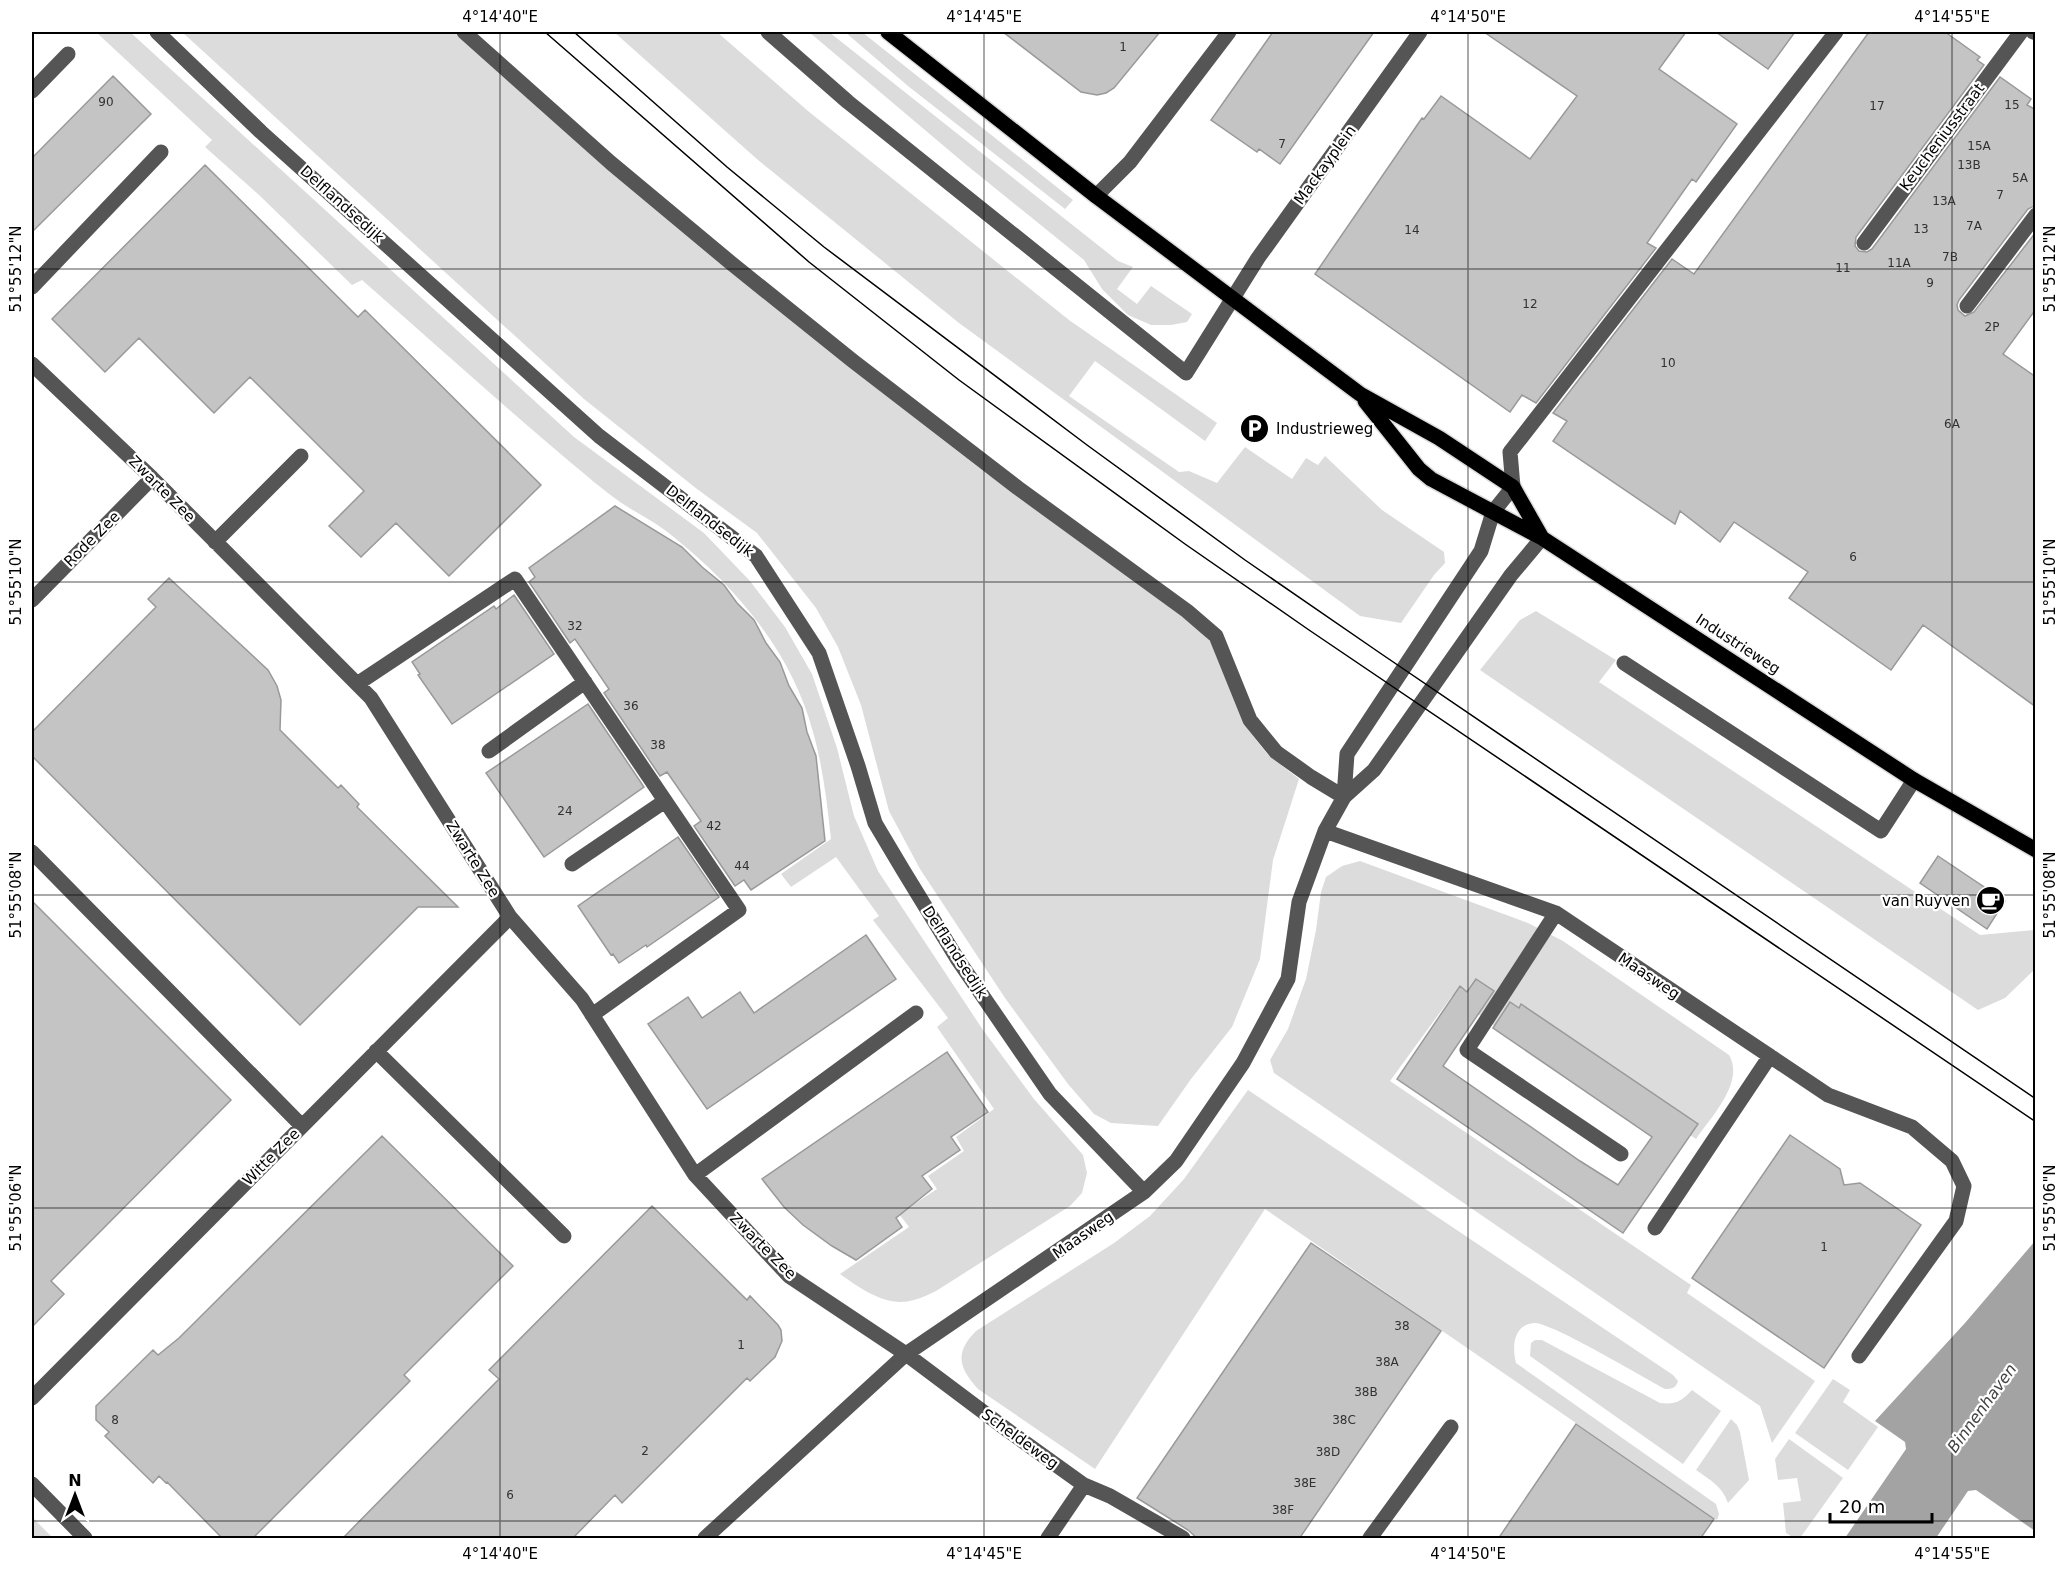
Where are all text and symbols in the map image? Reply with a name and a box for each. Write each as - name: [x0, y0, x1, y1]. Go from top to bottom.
- text: 4°14'40"E: [462, 8, 538, 26]
- text: 4°14'45"E: [946, 8, 1022, 26]
- text: 4°14'50"E: [1430, 8, 1506, 26]
- text: 4°14'55"E: [1914, 8, 1990, 26]
- house number: 1: [1119, 40, 1127, 54]
- street label: Keucheniusstraat: [1896, 80, 1988, 194]
- house number: 90: [98, 95, 114, 109]
- house number: 15: [2004, 98, 2020, 112]
- house number: 17: [1869, 99, 1885, 113]
- street label: Mackayplein: [1290, 122, 1360, 208]
- house number: 7: [1278, 137, 1286, 151]
- house number: 15A: [1967, 139, 1992, 153]
- house number: 13B: [1957, 158, 1981, 172]
- street label: Delflandsedijk: [297, 162, 388, 246]
- house number: 5A: [2012, 171, 2029, 185]
- house number: 7: [1996, 188, 2004, 202]
- house number: 13A: [1932, 194, 1957, 208]
- house number: 7A: [1966, 219, 1983, 233]
- house number: 13: [1913, 222, 1929, 236]
- house number: 14: [1404, 223, 1420, 237]
- text: 51°55'12"N: [7, 225, 25, 313]
- text: 51°55'12"N: [2041, 225, 2059, 313]
- house number: 7B: [1942, 250, 1958, 264]
- house number: 11A: [1887, 256, 1912, 270]
- house number: 11: [1835, 261, 1851, 275]
- house number: 9: [1926, 276, 1934, 290]
- house number: 12: [1522, 297, 1538, 311]
- house number: 2P: [1985, 320, 1999, 334]
- house number: 10: [1660, 356, 1676, 370]
- parking icon: Industrieweg: [1239, 413, 1271, 445]
- house number: 6A: [1944, 417, 1961, 431]
- place label: Industrieweg: [1276, 420, 1373, 438]
- street label: Zwarte Zee: [125, 452, 199, 526]
- street label: Delflandsedijk: [663, 481, 758, 561]
- street label: Rode Zee: [60, 507, 124, 571]
- text: 51°55'10"N: [7, 538, 25, 626]
- text: 51°55'10"N: [2041, 538, 2059, 626]
- house number: 6: [1849, 550, 1857, 564]
- street label: Industrieweg: [1692, 610, 1784, 678]
- house number: 32: [567, 619, 583, 633]
- house number: 36: [623, 699, 639, 713]
- house number: 38: [650, 738, 666, 752]
- house number: 24: [557, 804, 573, 818]
- street label: Zwarte Zee: [442, 818, 504, 900]
- house number: 42: [706, 819, 722, 833]
- text: 51°55'08"N: [7, 851, 25, 939]
- text: 51°55'08"N: [2041, 851, 2059, 939]
- house number: 44: [734, 859, 750, 873]
- cafe icon: van Ruyven: [1975, 885, 2007, 917]
- place label: van Ruyven: [1882, 892, 1970, 910]
- street label: Delflandsedijk: [919, 903, 992, 1002]
- street label: Maasweg: [1615, 949, 1683, 1003]
- street label: Witte Zee: [239, 1125, 303, 1189]
- text: 51°55'06"N: [7, 1164, 25, 1252]
- text: 51°55'06"N: [2041, 1164, 2059, 1252]
- street label: Maasweg: [1049, 1208, 1117, 1262]
- street label: Zwarte Zee: [726, 1209, 800, 1283]
- house number: 1: [1820, 1240, 1828, 1254]
- house number: 38: [1394, 1319, 1410, 1333]
- house number: 1: [737, 1338, 745, 1352]
- house number: 38A: [1375, 1355, 1400, 1369]
- water label: Binnenhaven: [1943, 1360, 2021, 1456]
- house number: 38B: [1354, 1385, 1378, 1399]
- street label: Scheldeweg: [978, 1405, 1062, 1473]
- house number: 8: [111, 1413, 119, 1427]
- house number: 38C: [1332, 1413, 1356, 1427]
- house number: 2: [641, 1444, 649, 1458]
- house number: 38D: [1316, 1445, 1340, 1459]
- north arrow: [45, 1465, 105, 1525]
- text: N: [68, 1471, 82, 1490]
- house number: 38E: [1294, 1476, 1316, 1490]
- scale bar: [1830, 1486, 1932, 1524]
- house number: 6: [506, 1488, 514, 1502]
- text: 20 m: [1839, 1496, 1885, 1517]
- house number: 38F: [1272, 1503, 1294, 1517]
- text: 4°14'40"E: [462, 1545, 538, 1563]
- text: 4°14'45"E: [946, 1545, 1022, 1563]
- text: 4°14'50"E: [1430, 1545, 1506, 1563]
- text: 4°14'55"E: [1914, 1545, 1990, 1563]

